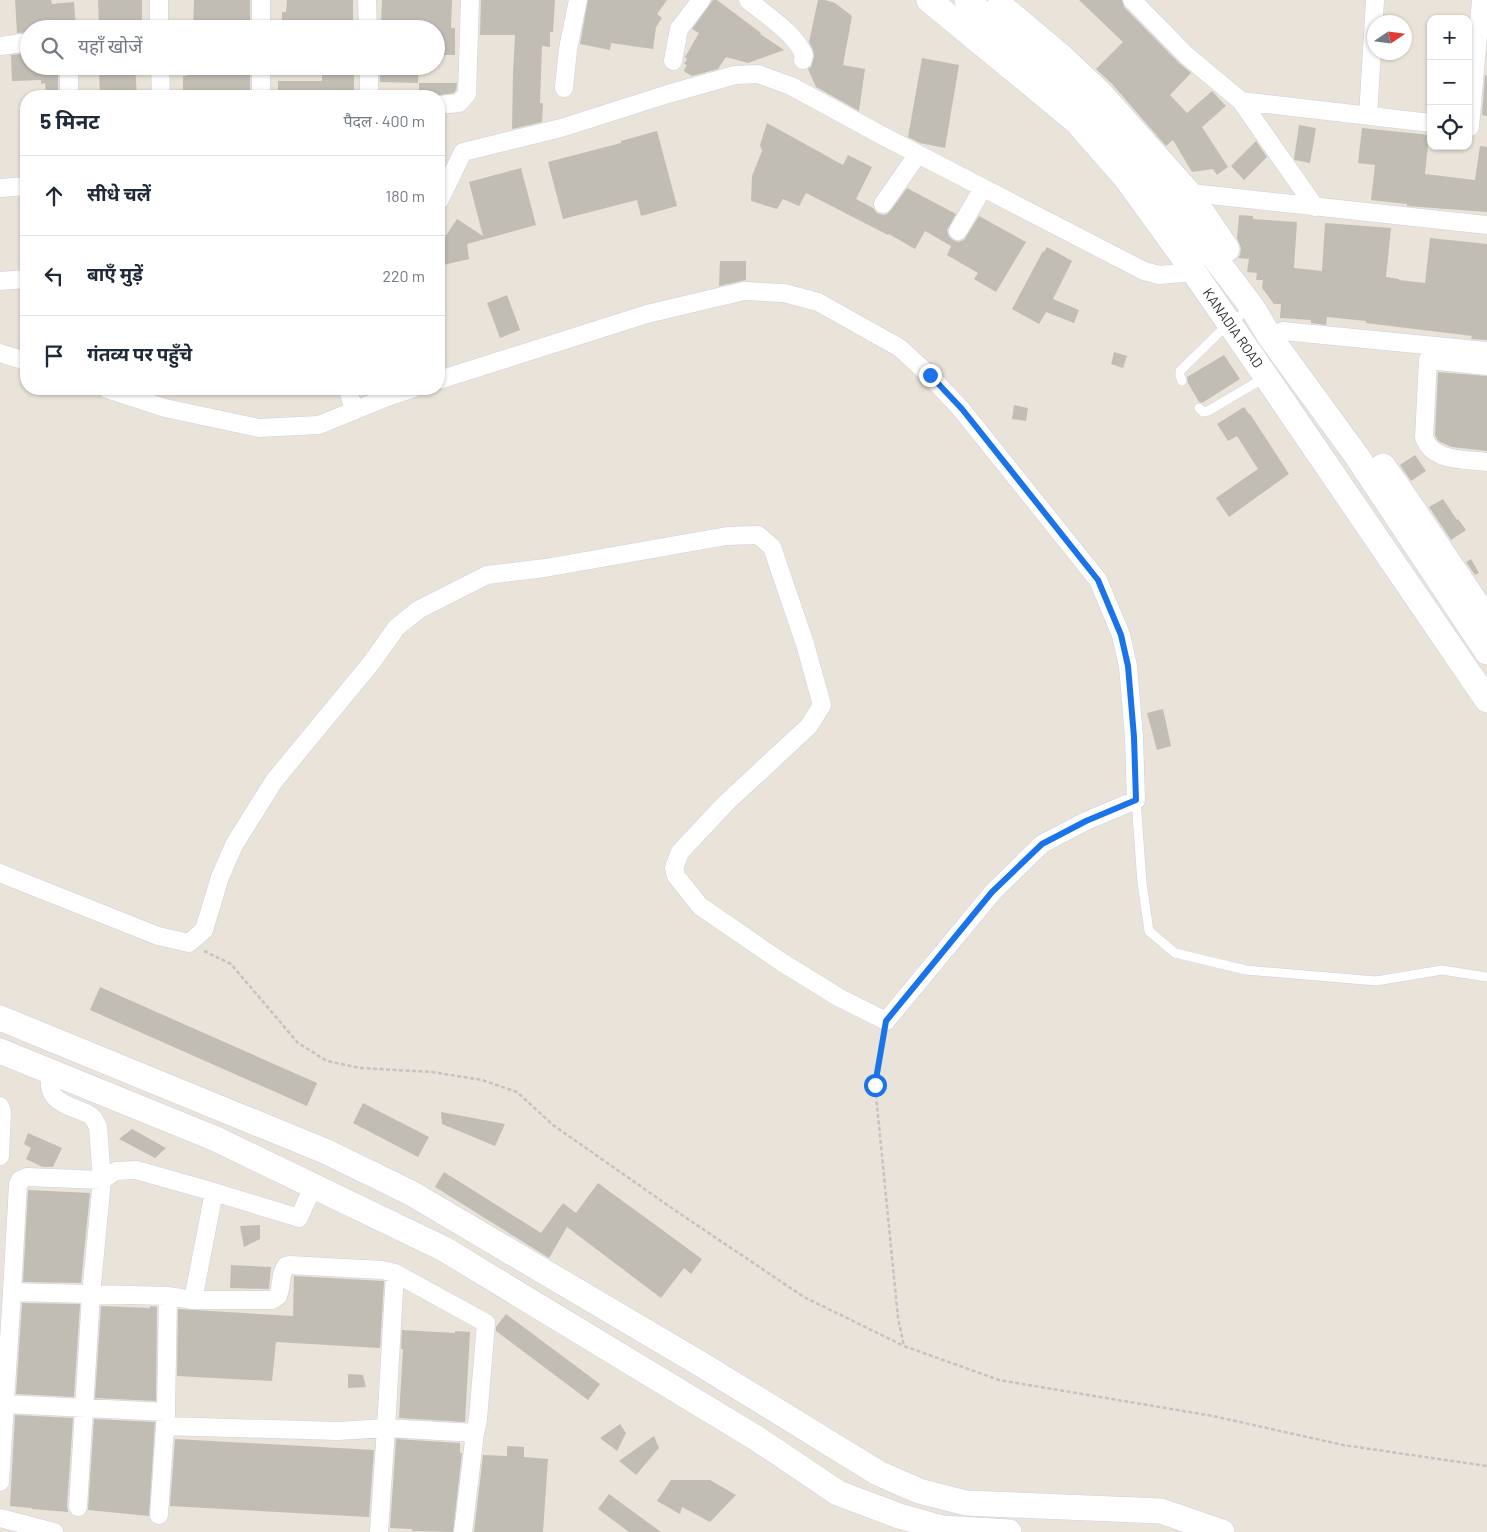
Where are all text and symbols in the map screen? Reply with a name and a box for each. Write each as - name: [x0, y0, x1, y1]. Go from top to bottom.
- north arrow: [1367, 15, 1412, 60]
- map controls: [1427, 15, 1472, 150]
- button: +: [1427, 15, 1472, 60]
- search box: [20, 20, 445, 75]
- icon: search: [38, 34, 66, 62]
- text: यहाँ खोजें: [78, 34, 142, 57]
- button: −: [1427, 60, 1472, 105]
- button: locate: [1427, 105, 1472, 150]
- text: 5 मिनट: [40, 108, 100, 133]
- text: पैदल · 400 m: [343, 111, 425, 130]
- icon: ahead: [40, 182, 68, 210]
- text: सीधे चलें: [87, 182, 151, 205]
- text: 180 m: [386, 186, 425, 205]
- icon: left: [40, 262, 68, 290]
- text: बाएँ मुड़ें: [87, 262, 143, 285]
- text: 220 m: [382, 266, 425, 285]
- street label: KANADIA ROAD: [1200, 285, 1267, 371]
- icon: arrive: [40, 342, 68, 370]
- text: गंतव्य पर पहुँचे: [87, 342, 192, 365]
- route end: [919, 364, 942, 387]
- route start: [864, 1074, 887, 1097]

